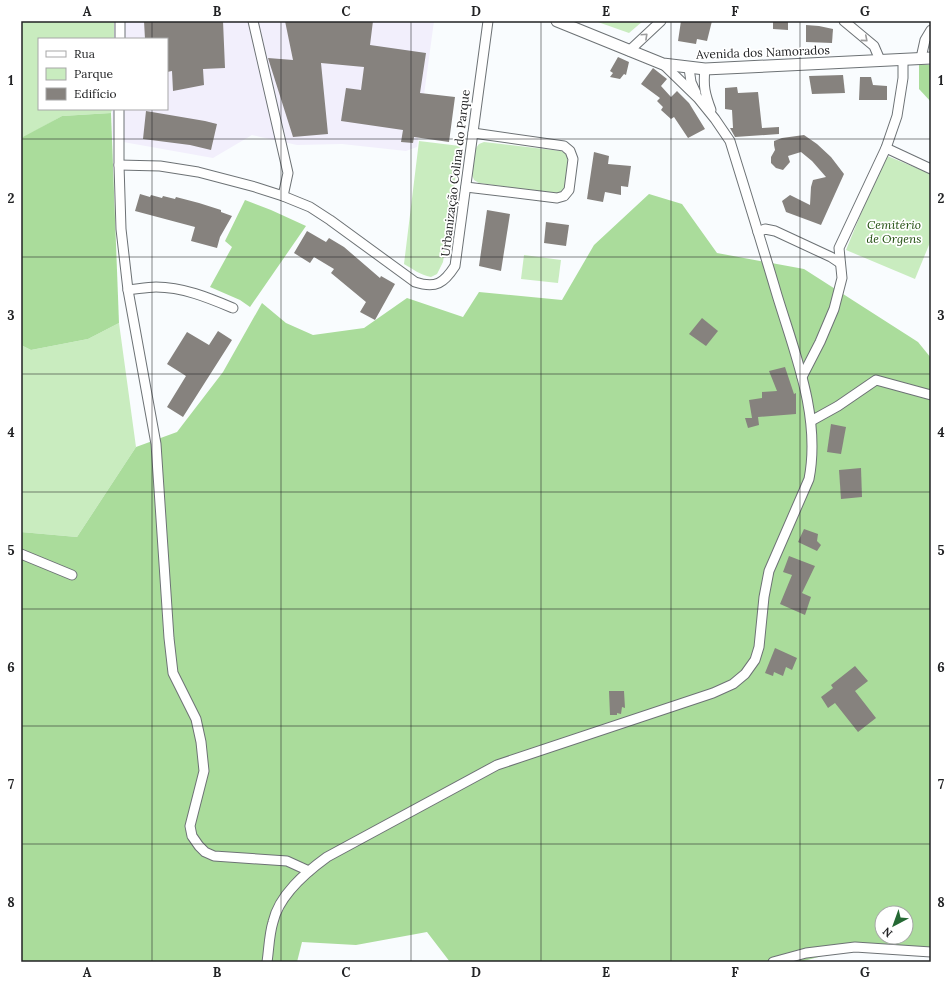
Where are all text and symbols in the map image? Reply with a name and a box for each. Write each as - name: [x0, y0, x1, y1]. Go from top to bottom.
- text: A: [83, 3, 92, 20]
- text: B: [213, 3, 222, 20]
- text: C: [342, 3, 351, 20]
- text: D: [471, 3, 481, 20]
- text: E: [602, 3, 610, 20]
- text: F: [731, 3, 739, 20]
- text: G: [860, 3, 870, 20]
- one-way arrow: [640, 33, 648, 41]
- one-way arrow: [860, 34, 867, 41]
- legend: [38, 38, 168, 110]
- street label: Avenida dos Namorados: [695, 42, 831, 62]
- text: Rua: [74, 46, 95, 61]
- text: Parque: [74, 66, 114, 81]
- text: 1: [8, 72, 14, 89]
- text: 1: [938, 72, 944, 89]
- text: Edifício: [74, 86, 117, 101]
- street label: Urbanização Colina do Parque: [437, 88, 473, 257]
- text: 2: [8, 190, 15, 207]
- text: 2: [938, 190, 945, 207]
- park label: Cemitério de Orgens: [867, 217, 921, 246]
- text: 3: [7, 307, 15, 324]
- text: 3: [937, 307, 945, 324]
- text: 4: [7, 424, 15, 441]
- text: 4: [937, 424, 945, 441]
- text: 5: [7, 542, 15, 559]
- text: 5: [937, 542, 945, 559]
- text: 6: [7, 659, 15, 676]
- text: 6: [937, 659, 945, 676]
- text: 7: [8, 776, 14, 793]
- text: 7: [938, 776, 944, 793]
- text: 8: [7, 894, 15, 911]
- text: 8: [937, 894, 945, 911]
- north arrow: [874, 905, 914, 945]
- text: N: [879, 924, 895, 941]
- text: A: [83, 964, 92, 981]
- text: B: [213, 964, 222, 981]
- text: C: [342, 964, 351, 981]
- text: D: [471, 964, 481, 981]
- text: E: [602, 964, 610, 981]
- text: F: [731, 964, 739, 981]
- text: G: [860, 964, 870, 981]

